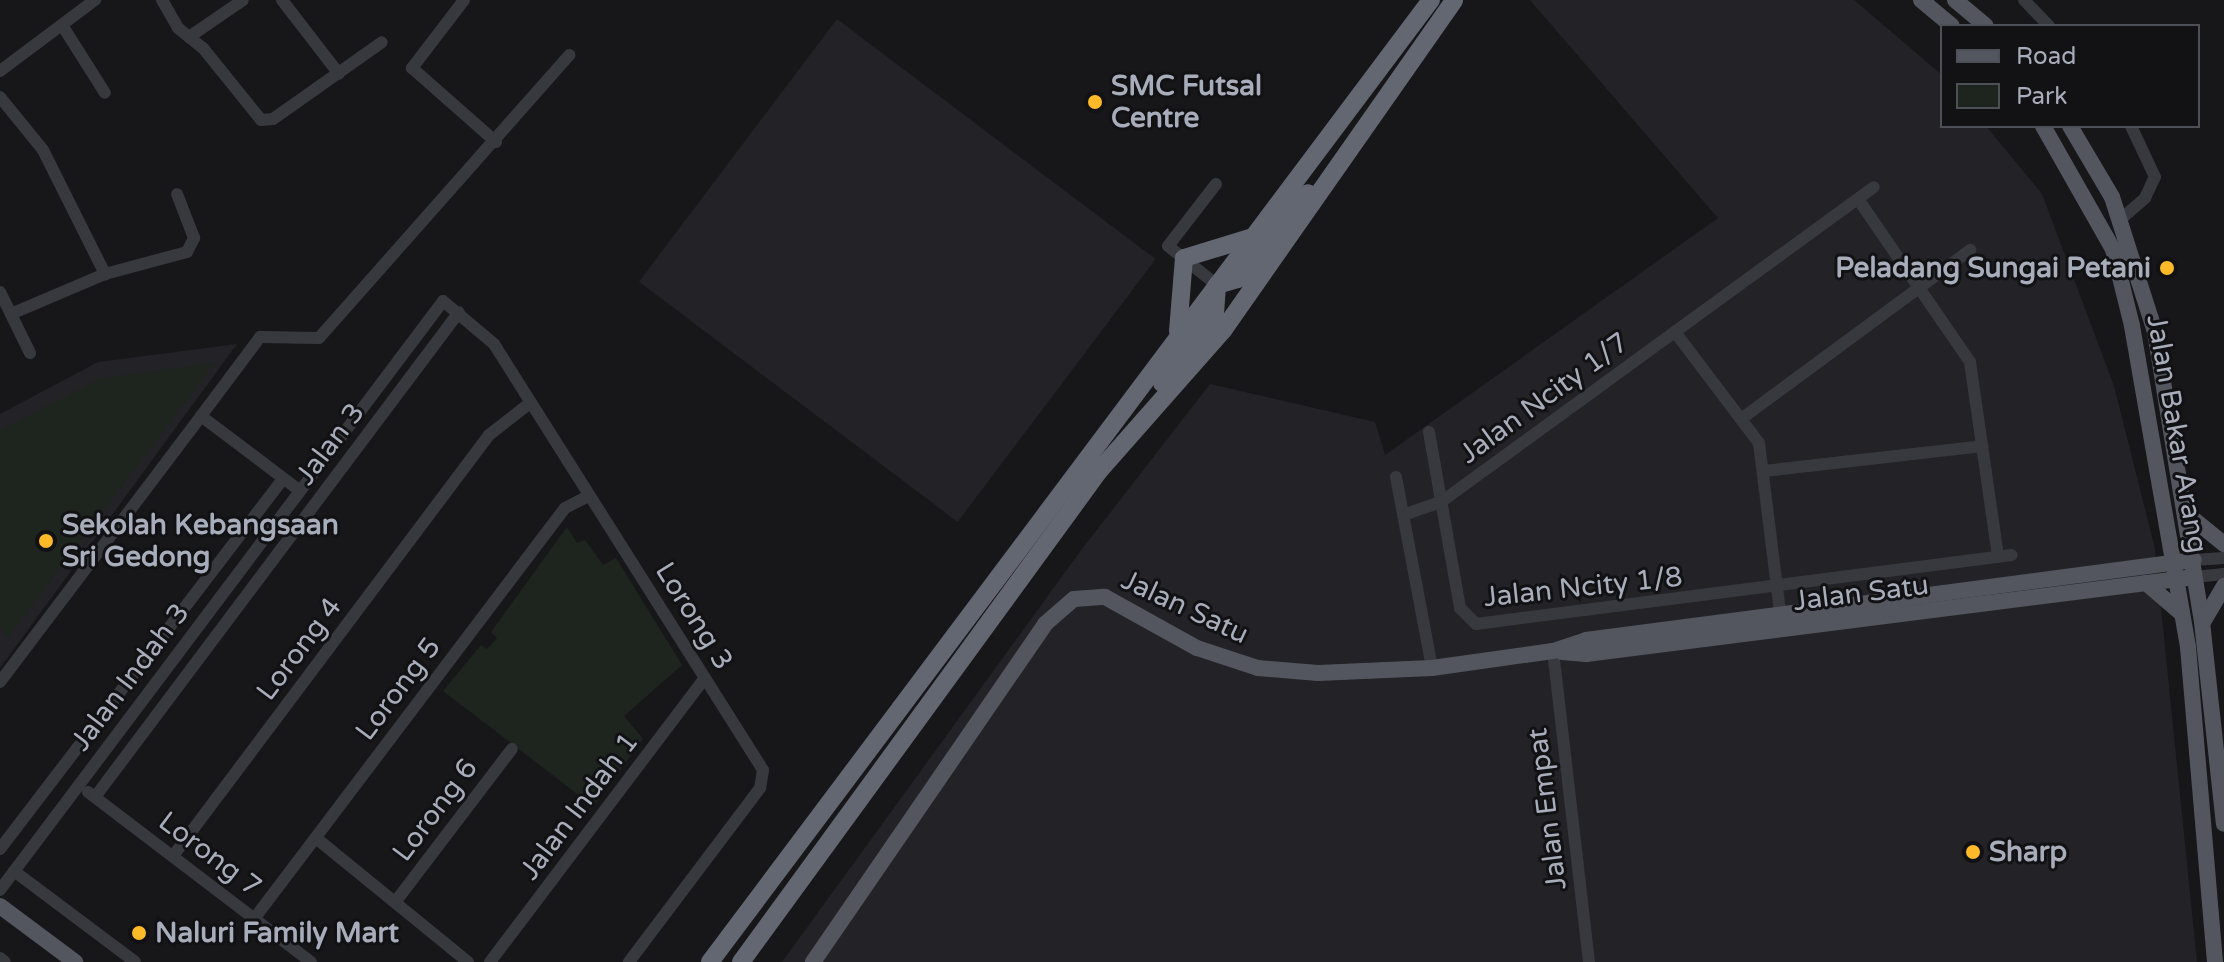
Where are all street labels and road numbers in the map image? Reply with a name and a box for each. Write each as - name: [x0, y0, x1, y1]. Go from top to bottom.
- street label: Jalan Bakar Arang: [2139, 312, 2215, 556]
- street label: Jalan Ncity 1/7: [1453, 325, 1635, 471]
- street label: Jalan 3: [288, 397, 372, 491]
- street label: Lorong 3: [648, 556, 740, 676]
- street label: Jalan Ncity 1/8: [1482, 560, 1684, 614]
- street label: Jalan Satu: [1116, 563, 1254, 651]
- street label: Jalan Satu: [1791, 568, 1931, 618]
- street label: Lorong 4: [249, 591, 349, 707]
- street label: Jalan Indah 3: [64, 597, 196, 757]
- street label: Lorong 5: [348, 631, 448, 747]
- street label: Jalan Indah 1: [513, 726, 645, 886]
- street label: Jalan Empat: [1520, 726, 1574, 892]
- street label: Lorong 6: [385, 752, 485, 868]
- street label: Lorong 7: [152, 804, 268, 904]

